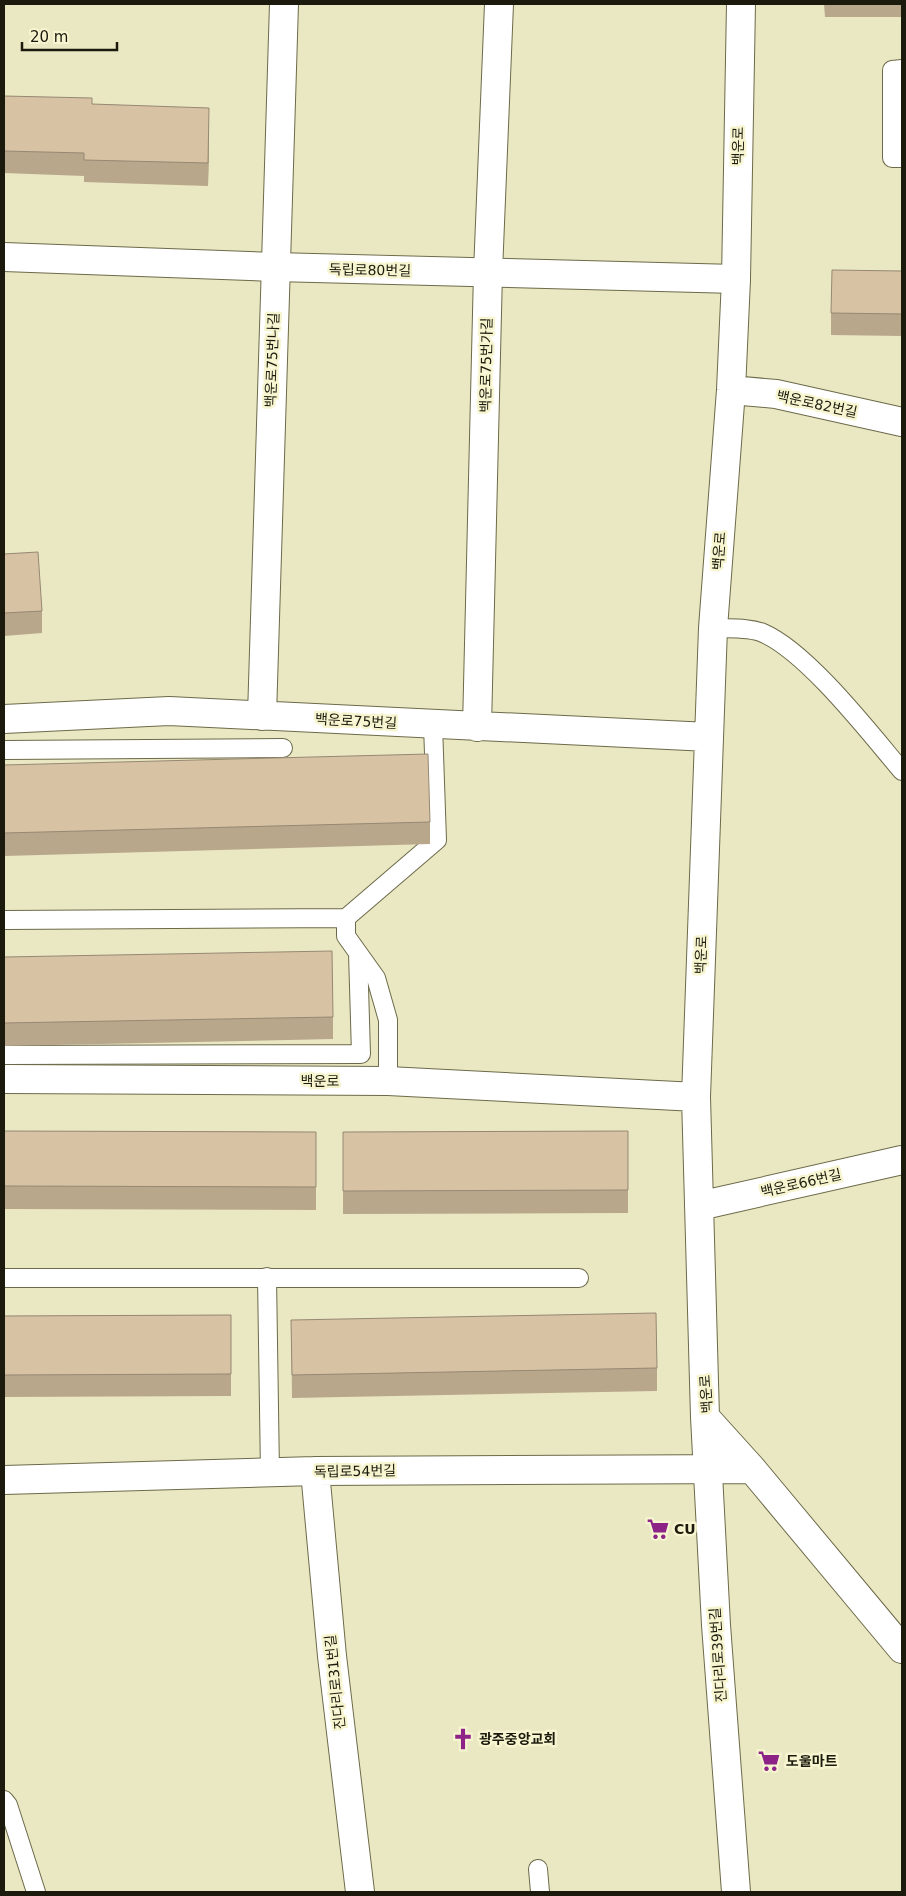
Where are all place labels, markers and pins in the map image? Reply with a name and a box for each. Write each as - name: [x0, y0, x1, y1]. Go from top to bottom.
- supermarket icon: CU: [645, 1516, 671, 1542]
- place label: CU: [674, 1521, 696, 1537]
- church icon: 광주중앙교회: [450, 1726, 476, 1752]
- place label: 광주중앙교회: [479, 1731, 556, 1747]
- supermarket icon: 도울마트: [756, 1748, 782, 1774]
- place label: 도울마트: [786, 1753, 838, 1769]

